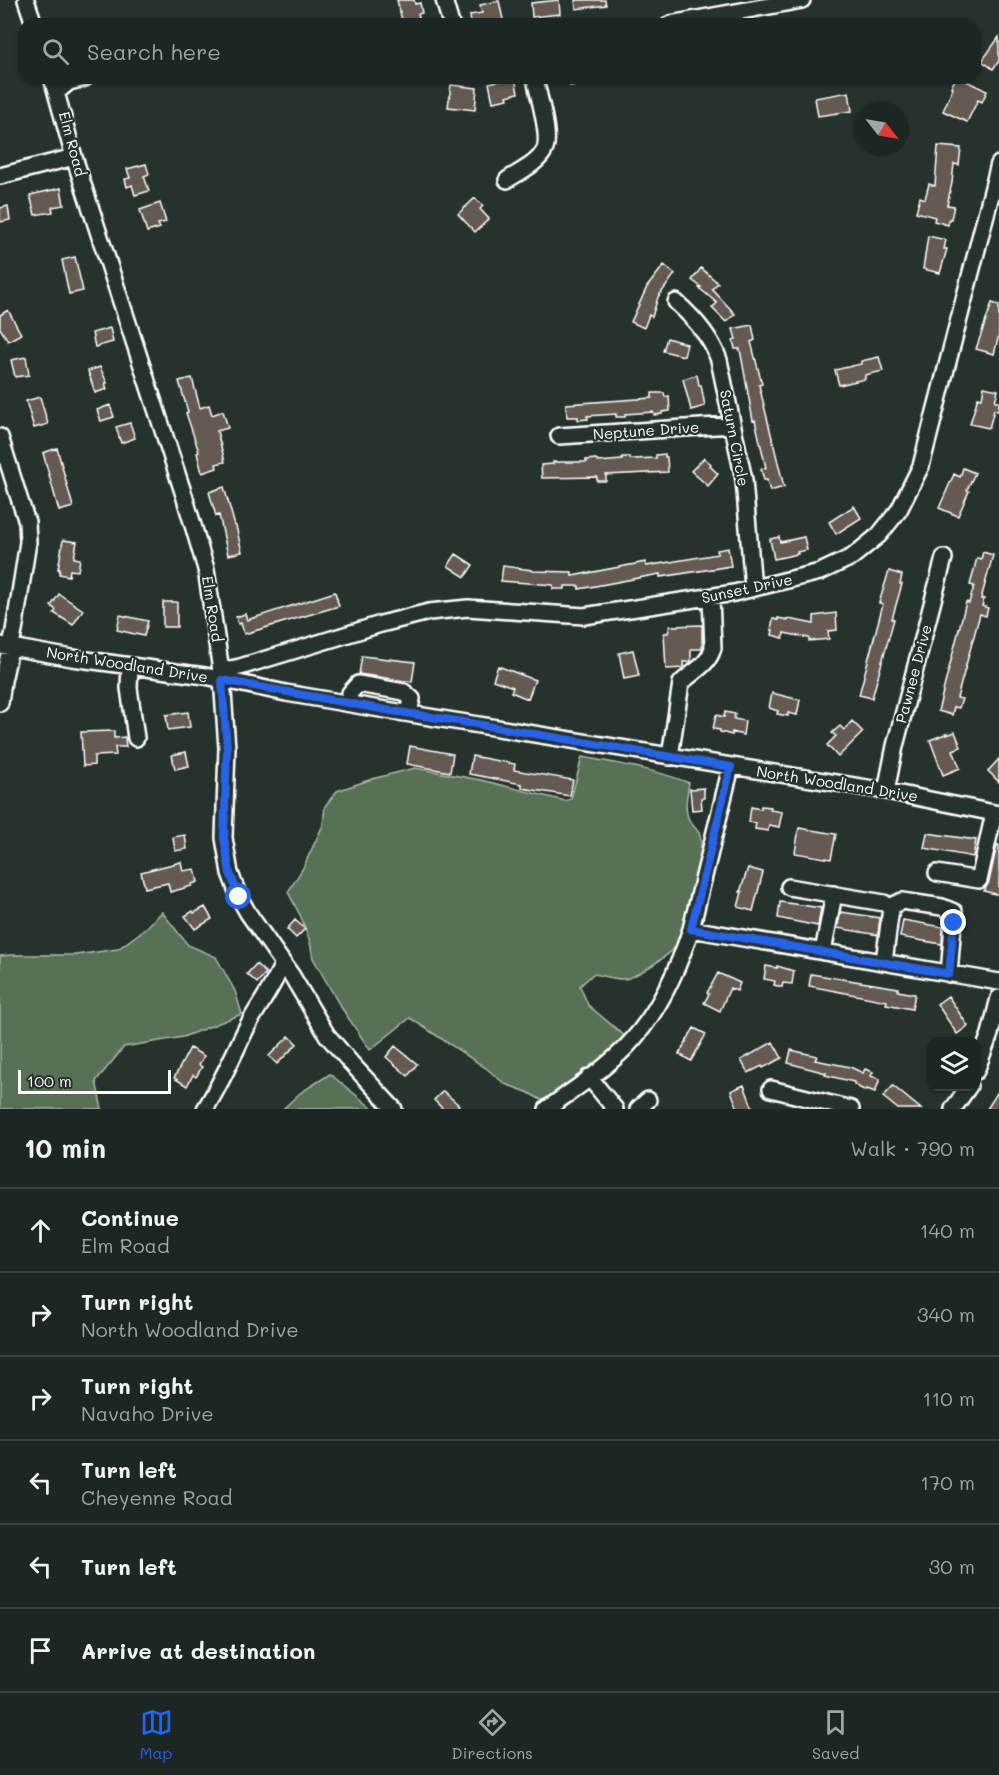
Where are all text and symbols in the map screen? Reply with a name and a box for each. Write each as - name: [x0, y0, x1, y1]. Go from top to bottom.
- search box: [18, 18, 981, 84]
- icon: search: [39, 35, 72, 68]
- text: Search here: [87, 37, 221, 66]
- north arrow: [855, 102, 909, 156]
- street label: Elm Road: [55, 109, 91, 178]
- street label: Saturn Circle: [716, 388, 754, 488]
- street label: Neptune Drive: [592, 416, 700, 444]
- street label: Sunset Drive: [699, 569, 794, 607]
- street label: Elm Road: [198, 574, 228, 643]
- street label: Pawnee Drive: [890, 622, 936, 725]
- street label: North Woodland Drive: [45, 641, 209, 687]
- street label: North Woodland Drive: [755, 760, 919, 806]
- route start: [225, 883, 251, 909]
- route end: [940, 909, 966, 935]
- map controls: [927, 1037, 981, 1091]
- button: layers: [927, 1037, 981, 1091]
- scale bar: [18, 1067, 171, 1094]
- text: 100 m: [27, 1070, 72, 1091]
- text: 10 min: [24, 1131, 106, 1165]
- text: Walk · 790 m: [850, 1135, 975, 1161]
- text: Continue: [81, 1203, 179, 1232]
- icon: ahead: [24, 1214, 57, 1247]
- text: 140 m: [920, 1217, 975, 1243]
- text: Elm Road: [81, 1232, 170, 1258]
- text: Turn right: [81, 1287, 193, 1316]
- icon: right: [24, 1298, 57, 1331]
- text: 340 m: [917, 1301, 975, 1327]
- text: North Woodland Drive: [81, 1316, 299, 1342]
- text: Turn right: [81, 1371, 193, 1400]
- icon: right: [24, 1382, 57, 1415]
- text: 110 m: [922, 1385, 975, 1411]
- text: Navaho Drive: [81, 1400, 214, 1426]
- text: Turn left: [81, 1455, 177, 1484]
- icon: left: [24, 1466, 57, 1499]
- text: 170 m: [920, 1469, 975, 1495]
- text: Cheyenne Road: [81, 1484, 233, 1510]
- icon: left: [24, 1550, 57, 1583]
- text: Turn left: [81, 1552, 177, 1581]
- text: 30 m: [929, 1553, 975, 1579]
- icon: arrive: [24, 1634, 57, 1667]
- text: Arrive at destination: [81, 1636, 316, 1665]
- tab: Map: [140, 1706, 173, 1763]
- tab: Directions: [452, 1706, 533, 1763]
- tab: Saved: [812, 1706, 859, 1763]

